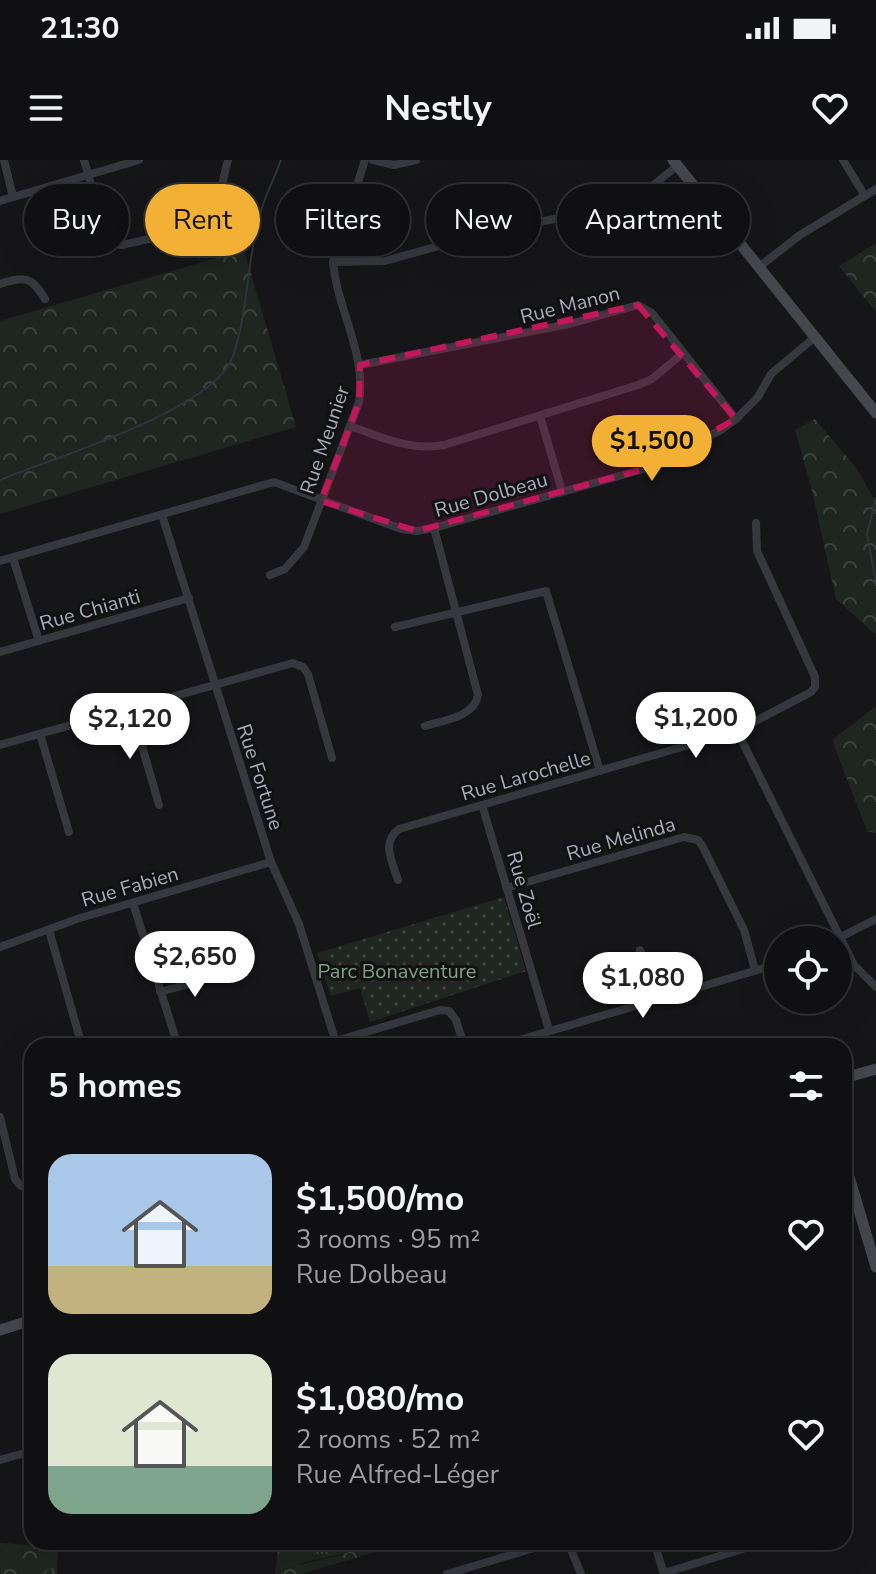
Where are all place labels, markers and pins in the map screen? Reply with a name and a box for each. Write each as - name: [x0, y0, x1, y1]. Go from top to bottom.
- pin: $1,500: [587, 415, 717, 483]
- pin: $1,200: [631, 692, 761, 760]
- pin: $2,120: [65, 693, 195, 761]
- pin: $2,650: [130, 931, 260, 999]
- pin: $1,080: [578, 952, 708, 1020]

